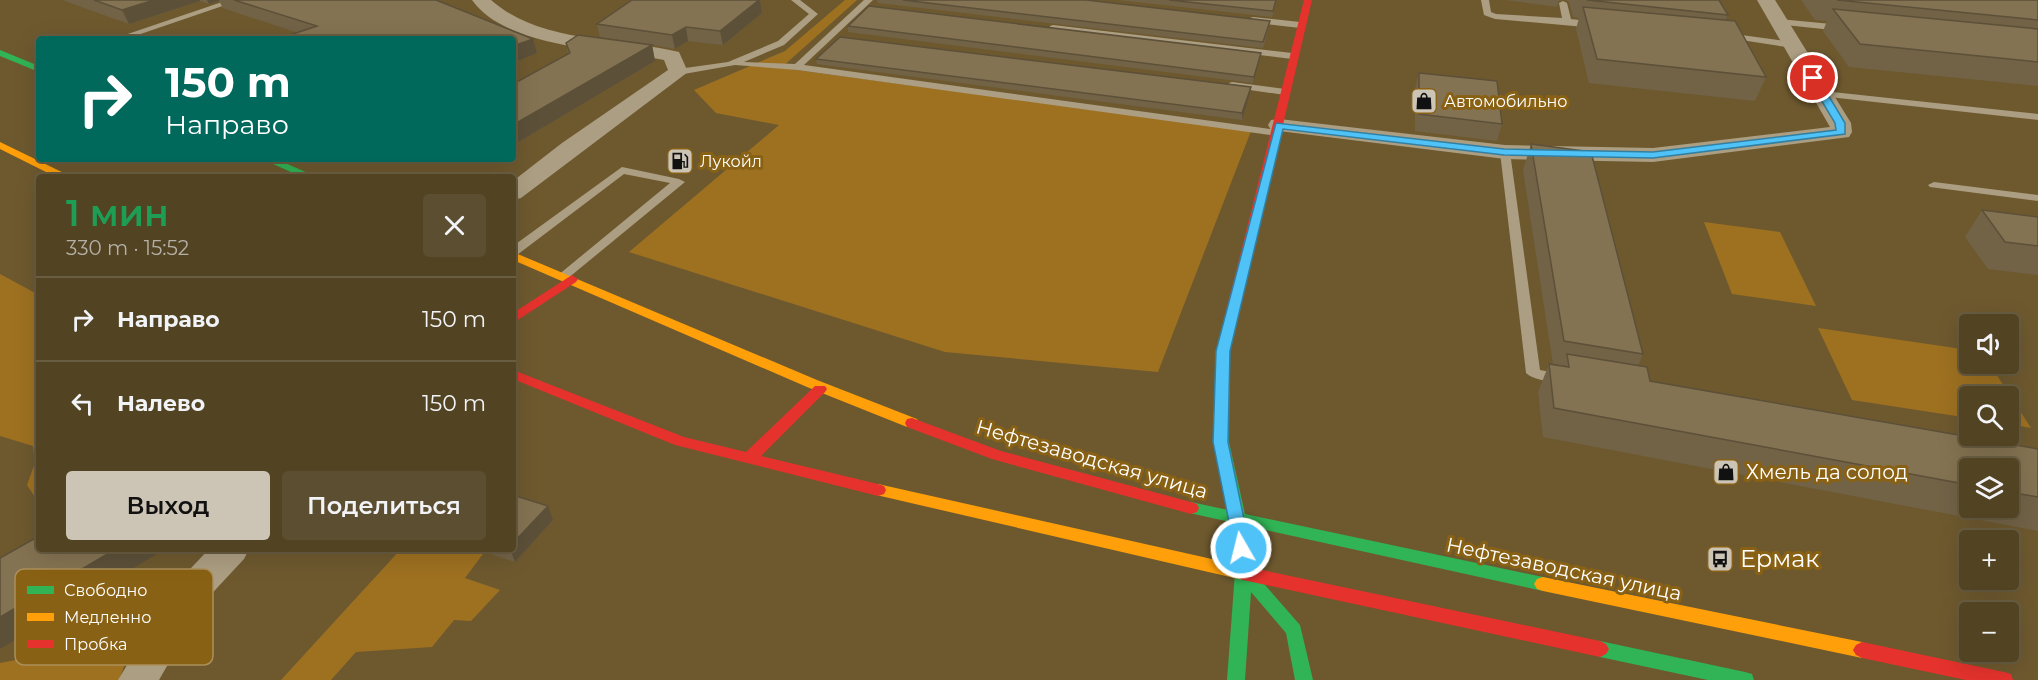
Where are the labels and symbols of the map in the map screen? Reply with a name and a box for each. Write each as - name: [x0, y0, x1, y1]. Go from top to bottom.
- pin: [1787, 52, 1838, 103]
- shop icon: Автомобильно: [1409, 86, 1439, 116]
- place label: Автомобильно: [1444, 92, 1567, 111]
- fuel station icon: Лукойл: [665, 146, 695, 176]
- place label: Лукойл: [700, 152, 762, 171]
- street label: Нефтезаводская улица: [973, 414, 1211, 504]
- shop icon: Хмель да солод: [1711, 457, 1741, 487]
- place label: Хмель да солод: [1746, 460, 1908, 484]
- position arrow: [1209, 516, 1273, 580]
- street label: Нефтезаводская улица: [1444, 532, 1684, 606]
- bus stop icon: Ермак: [1705, 544, 1735, 574]
- place label: Ермак: [1740, 544, 1819, 573]
- legend: [15, 569, 213, 665]
- text: Свободно: [64, 581, 147, 600]
- text: Медленно: [64, 608, 151, 627]
- text: Пробка: [64, 635, 127, 654]

